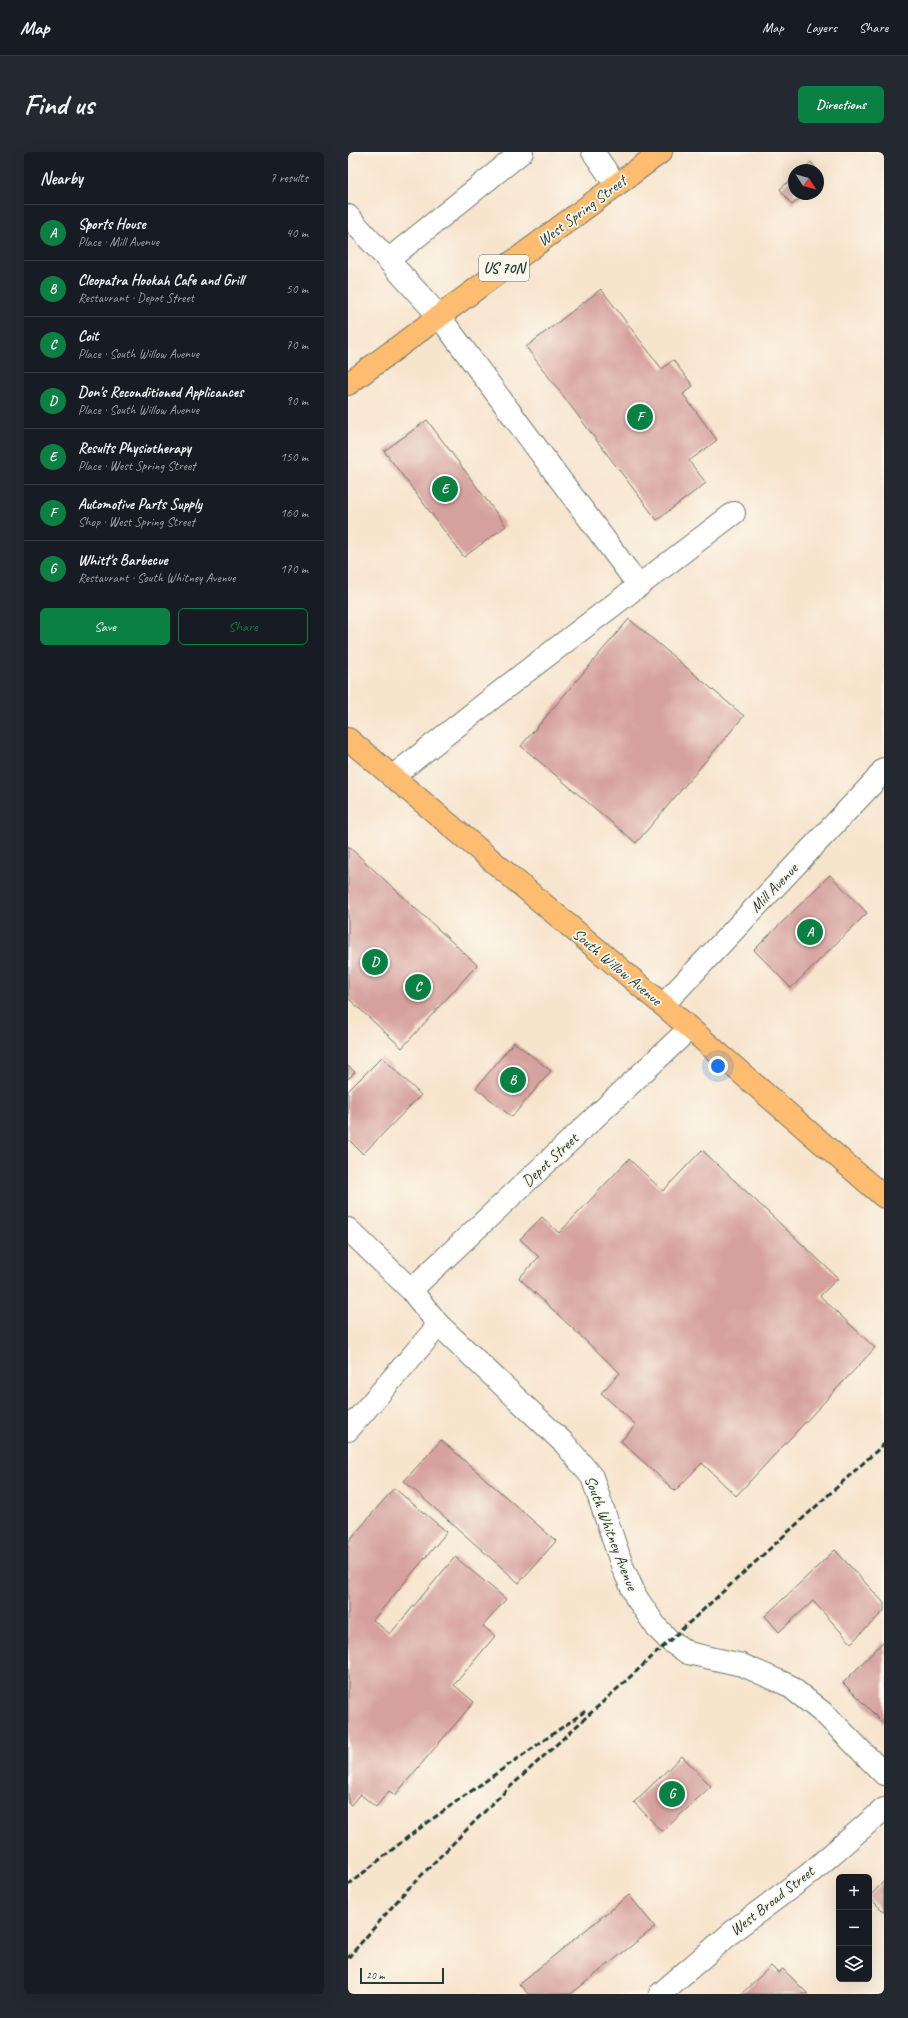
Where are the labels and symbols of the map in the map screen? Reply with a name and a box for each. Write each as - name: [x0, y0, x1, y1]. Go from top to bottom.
- north arrow: [788, 164, 824, 200]
- street label: West Spring Street: [534, 170, 632, 251]
- road number: US 70N: [479, 255, 529, 281]
- pin: F: [627, 402, 653, 432]
- pin: E: [432, 474, 458, 504]
- street label: Mill Avenue: [746, 858, 804, 917]
- pin: A: [797, 917, 823, 947]
- street label: South Willow Avenue: [568, 924, 667, 1011]
- pin: D: [362, 947, 388, 977]
- pin: C: [405, 972, 431, 1002]
- your location: [708, 1056, 728, 1076]
- pin: B: [500, 1065, 526, 1095]
- street label: Depot Street: [518, 1128, 584, 1191]
- street label: South Whitney Avenue: [580, 1473, 643, 1595]
- pin: G: [659, 1779, 685, 1809]
- street label: West Broad Street: [726, 1861, 820, 1940]
- scale bar: [360, 1966, 444, 1985]

